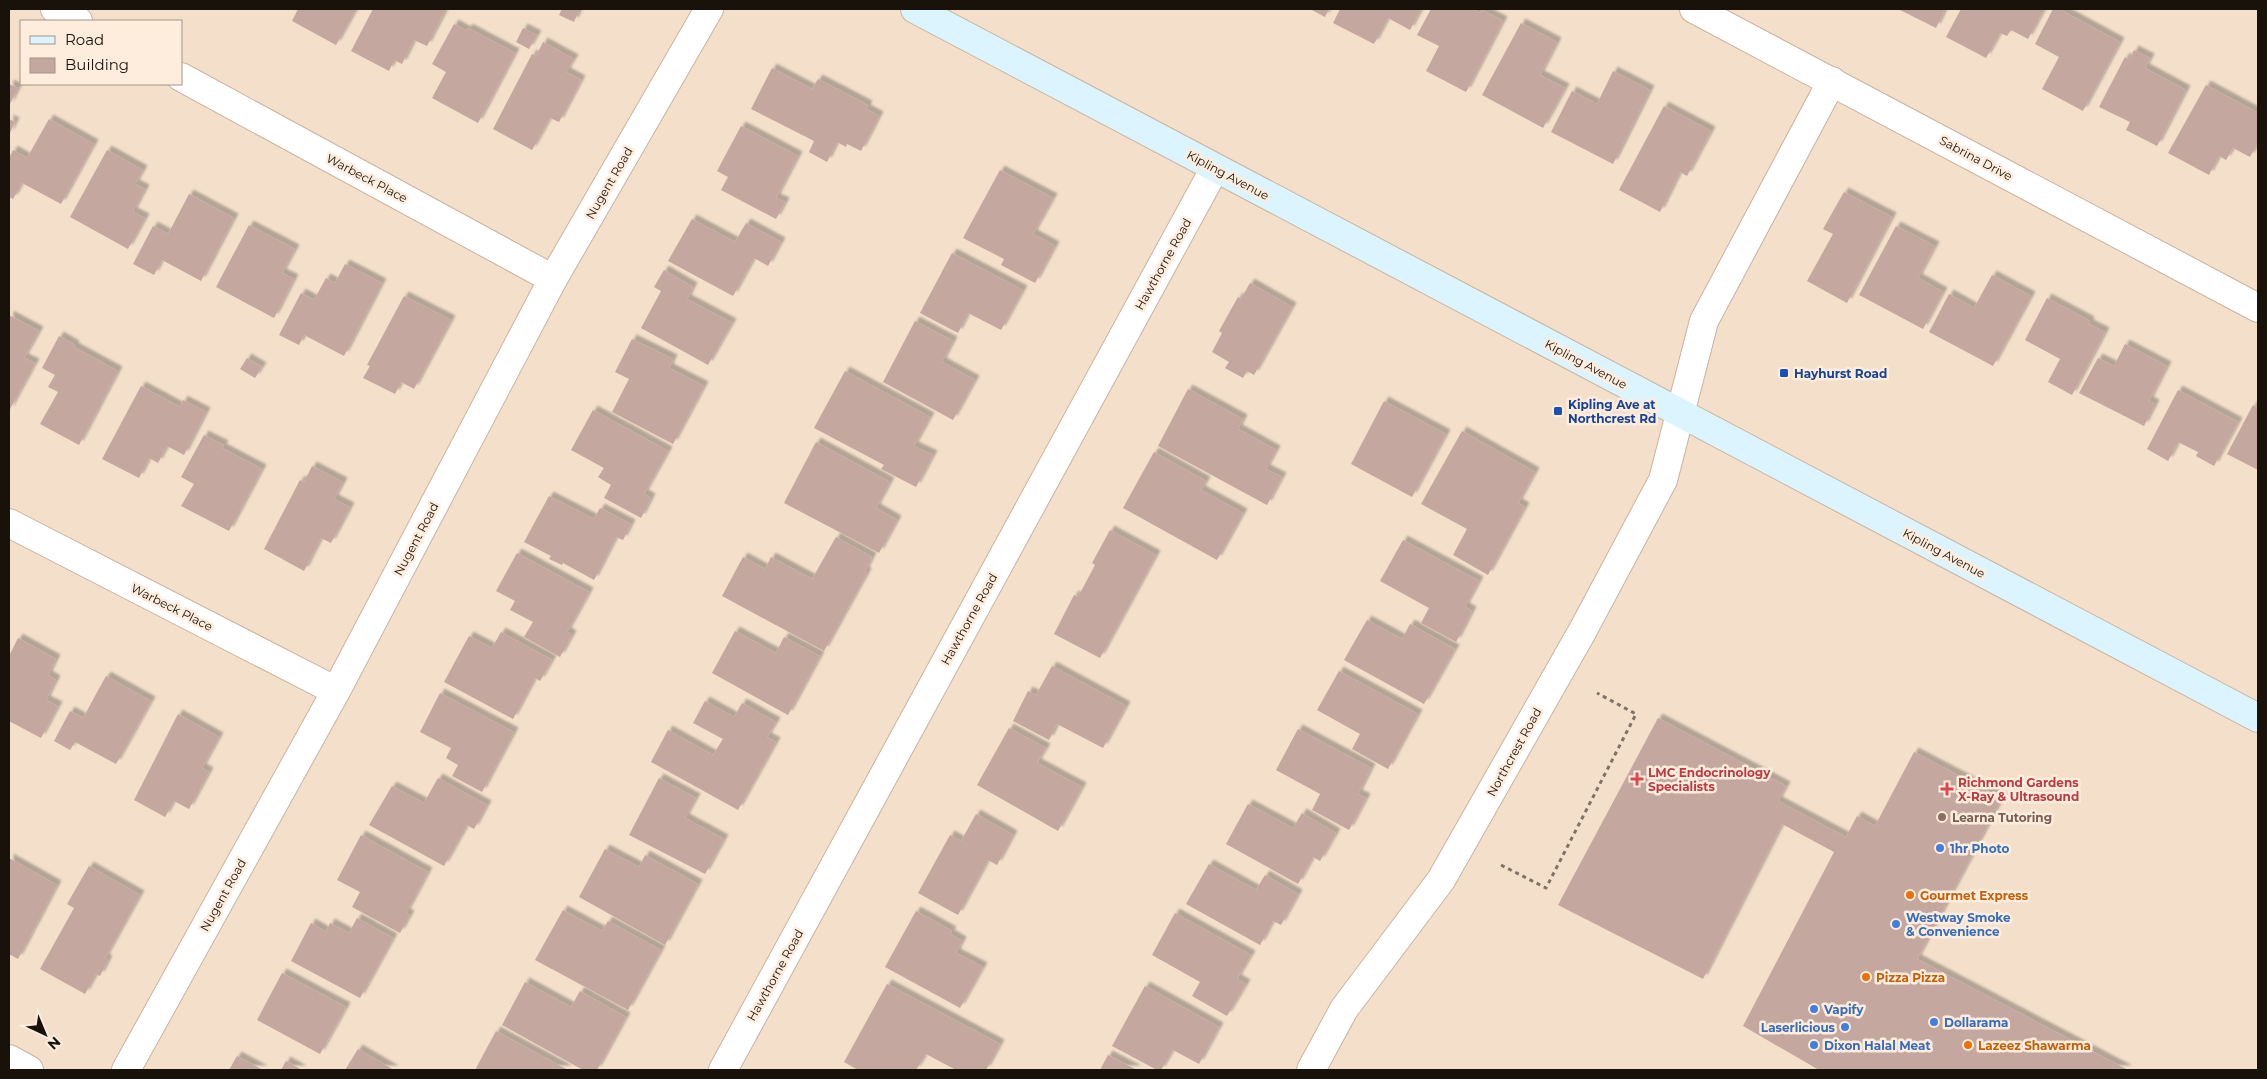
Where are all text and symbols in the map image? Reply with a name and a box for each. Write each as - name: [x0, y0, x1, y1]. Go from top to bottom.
- legend: [20, 20, 182, 85]
- text: Road: [65, 30, 104, 49]
- text: Building: [65, 55, 129, 74]
- street label: Sabrina Drive: [1937, 133, 2015, 183]
- street label: Nugent Road: [582, 144, 636, 222]
- street label: Kipling Avenue: [1184, 147, 1272, 203]
- street label: Warbeck Place: [324, 150, 410, 206]
- street label: Hawthorne Road: [1132, 216, 1194, 312]
- street label: Kipling Avenue: [1542, 336, 1630, 392]
- place label: Hayhurst Road: [1794, 366, 1887, 381]
- marker: Hayhurst Road: [1778, 367, 1790, 379]
- place label: Kipling Ave at Northcrest Rd: [1568, 397, 1656, 426]
- marker: Kipling Ave at Northcrest Rd: [1552, 405, 1564, 417]
- street label: Nugent Road: [390, 500, 442, 578]
- street label: Kipling Avenue: [1900, 525, 1988, 581]
- street label: Hawthorne Road: [938, 571, 1000, 667]
- street label: Warbeck Place: [129, 580, 215, 634]
- street label: Northcrest Road: [1483, 705, 1545, 799]
- place label: LMC Endocrinology Specialists: [1648, 765, 1771, 794]
- marker: LMC Endocrinology Specialists: [1630, 772, 1644, 786]
- place label: Richmond Gardens X-Ray & Ultrasound: [1958, 775, 2079, 804]
- marker: Richmond Gardens X-Ray & Ultrasound: [1940, 782, 1954, 796]
- place label: Learna Tutoring: [1952, 810, 2052, 825]
- marker: Learna Tutoring: [1936, 811, 1948, 823]
- place label: 1hr Photo: [1950, 841, 2010, 856]
- marker: 1hr Photo: [1934, 842, 1946, 854]
- street label: Nugent Road: [197, 856, 249, 934]
- place label: Gourmet Express: [1920, 888, 2029, 903]
- marker: Gourmet Express: [1904, 889, 1916, 901]
- place label: Westway Smoke & Convenience: [1906, 910, 2011, 939]
- marker: Westway Smoke & Convenience: [1890, 918, 1902, 930]
- street label: Hawthorne Road: [744, 927, 806, 1023]
- place label: Pizza Pizza: [1876, 970, 1945, 985]
- marker: Pizza Pizza: [1860, 971, 1872, 983]
- place label: Vapify: [1823, 1002, 1864, 1017]
- marker: Vapify: [1808, 1003, 1820, 1015]
- north arrow: [20, 1009, 70, 1059]
- place label: Dollarama: [1944, 1015, 2009, 1030]
- marker: Dollarama: [1928, 1016, 1940, 1028]
- place label: Laserlicious: [1761, 1020, 1836, 1035]
- marker: Laserlicious: [1839, 1021, 1851, 1033]
- text: N: [44, 1033, 64, 1054]
- place label: Dixon Halal Meat: [1824, 1038, 1931, 1053]
- place label: Lazeez Shawarma: [1978, 1038, 2091, 1053]
- marker: Dixon Halal Meat: [1808, 1039, 1820, 1051]
- marker: Lazeez Shawarma: [1962, 1039, 1974, 1051]

